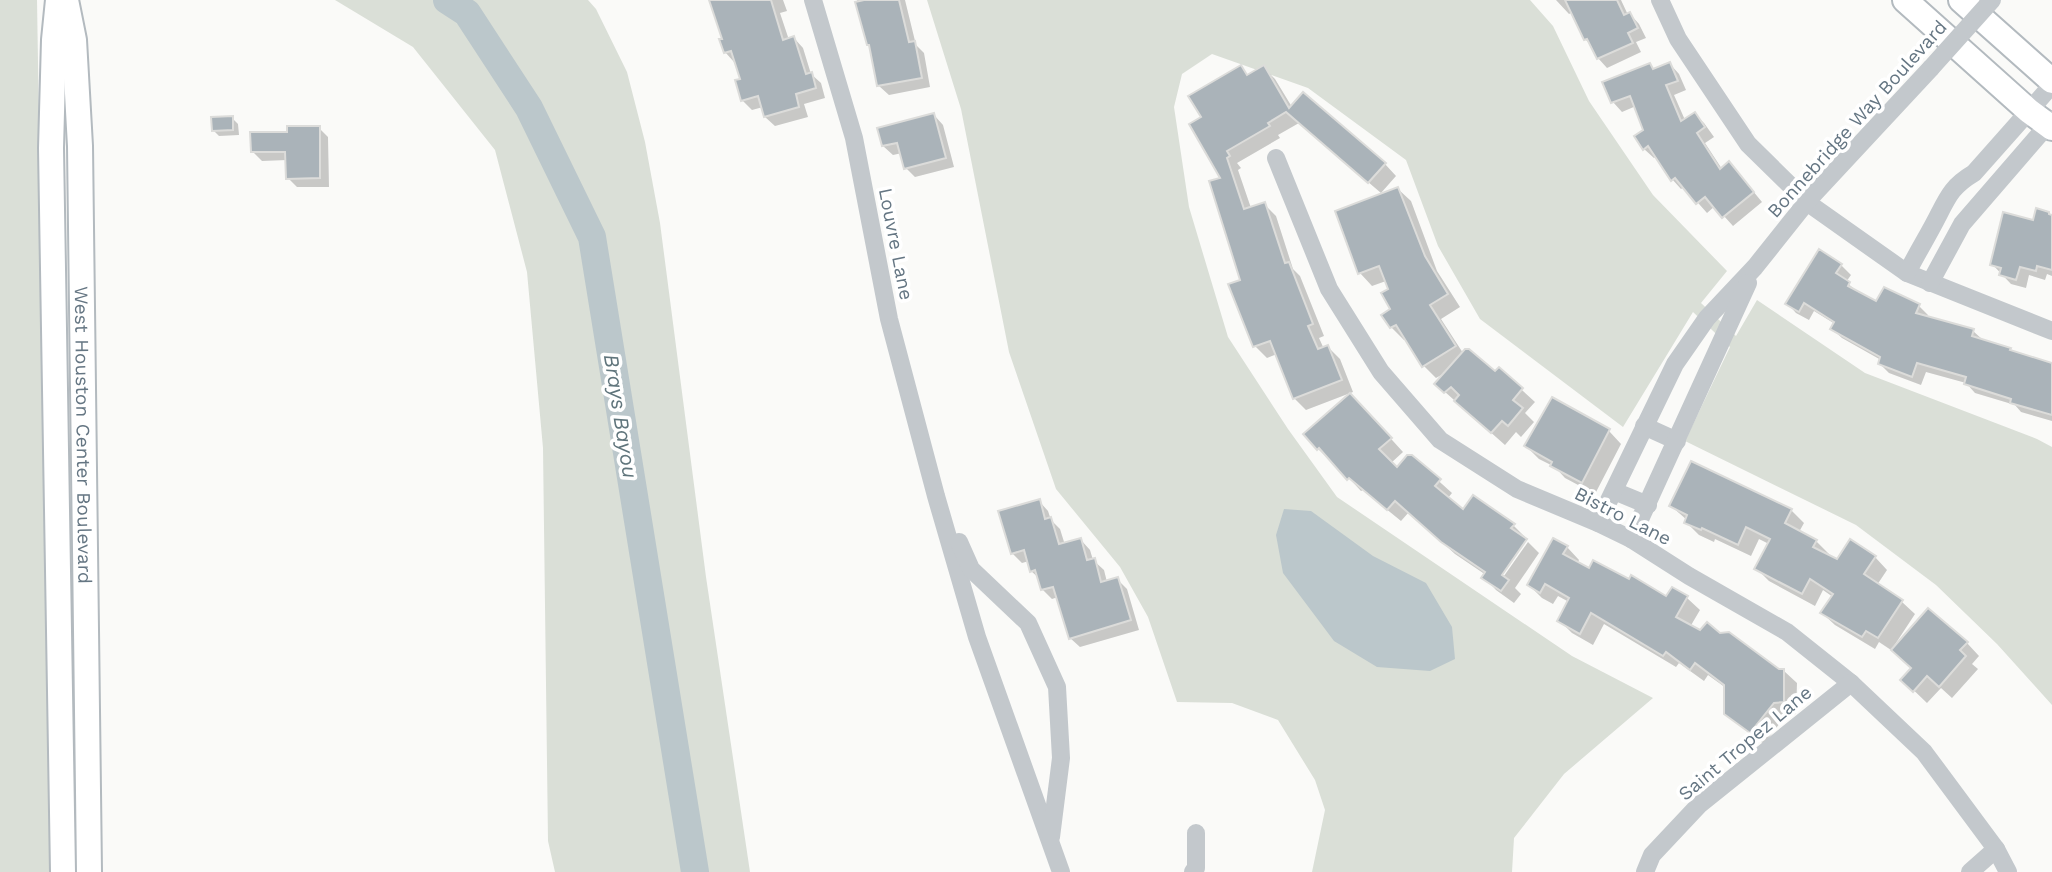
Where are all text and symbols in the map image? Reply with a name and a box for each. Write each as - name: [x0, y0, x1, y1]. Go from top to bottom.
- street label: Bonnebridge Way Boulevard: [1762, 16, 1952, 222]
- street label: Louvre Lane: [874, 186, 918, 302]
- street label: West Houston Center Boulevard: [70, 286, 97, 584]
- water label: Brays Bayou: [599, 352, 643, 480]
- street label: Bistro Lane: [1571, 482, 1675, 550]
- street label: Saint Tropez Lane: [1674, 681, 1816, 805]

